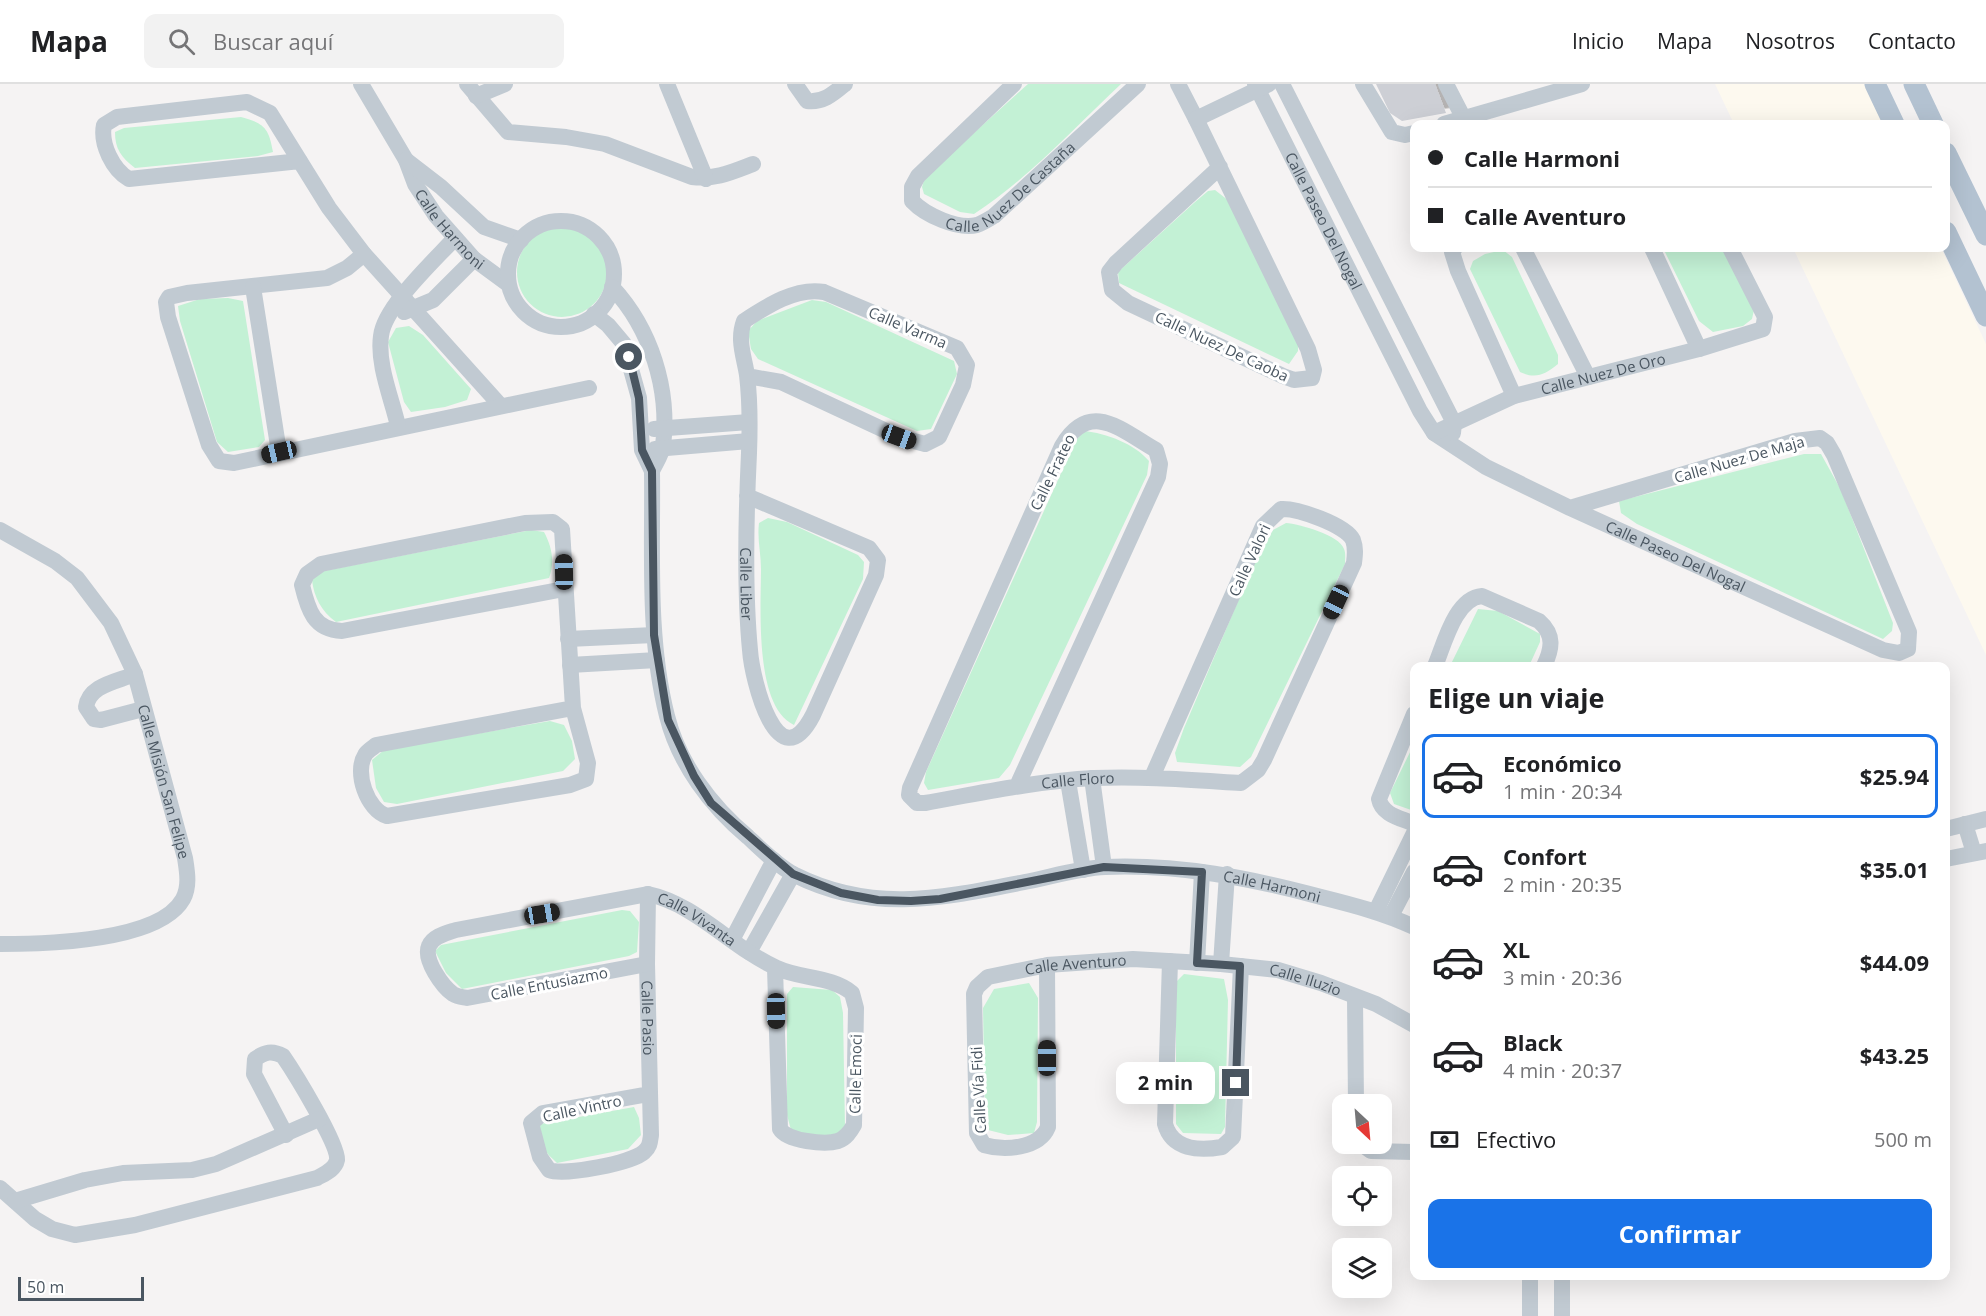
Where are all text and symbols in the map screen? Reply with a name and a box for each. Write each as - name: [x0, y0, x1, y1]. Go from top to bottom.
- search box: [144, 14, 564, 68]
- text: Mapa: [30, 22, 108, 60]
- icon: search: [165, 25, 198, 58]
- text: Buscar aquí: [213, 26, 333, 56]
- text: Inicio: [1572, 27, 1624, 55]
- text: Mapa: [1657, 27, 1712, 55]
- text: Nosotros: [1745, 27, 1835, 55]
- text: Contacto: [1868, 27, 1956, 55]
- street label: Calle Nuez De Castaña: [943, 137, 1079, 236]
- text: Calle Harmoni: [1464, 143, 1620, 173]
- street label: Calle Paseo Del Nogal: [1281, 149, 1367, 293]
- street label: Calle Harmoni: [411, 185, 489, 274]
- text: Calle Aventuro: [1464, 201, 1626, 231]
- street label: Calle Varma: [866, 302, 950, 352]
- street label: Calle Nuez De Caoba: [1152, 306, 1292, 386]
- route start: [615, 343, 642, 370]
- street label: Calle Nuez De Oro: [1539, 348, 1667, 399]
- car: [879, 422, 919, 452]
- street label: Calle Frateo: [1025, 430, 1079, 514]
- street label: Calle Nuez De Maja: [1672, 431, 1806, 487]
- car: [259, 439, 299, 465]
- street label: Calle Paseo Del Nogal: [1603, 516, 1749, 596]
- street label: Calle Valori: [1224, 521, 1274, 599]
- street label: Calle Liber: [736, 547, 758, 621]
- car: [555, 554, 573, 590]
- car: [1320, 582, 1352, 622]
- text: Elige un viaje: [1428, 679, 1604, 716]
- street label: Calle Misión San Felipe: [134, 702, 195, 861]
- text: Económico: [1503, 748, 1622, 778]
- icon: car: [1431, 749, 1485, 803]
- text: $25.94: [1860, 761, 1929, 791]
- street label: Calle Floro: [1040, 767, 1115, 793]
- text: 1 min · 20:34: [1503, 778, 1622, 805]
- text: Confort: [1503, 841, 1587, 871]
- icon: car: [1431, 842, 1485, 896]
- text: $35.01: [1860, 854, 1929, 884]
- street label: Calle Harmoni: [1222, 865, 1323, 906]
- text: 2 min · 20:35: [1503, 871, 1622, 898]
- street label: Calle Vivanta: [655, 887, 740, 950]
- car: [523, 902, 561, 926]
- text: XL: [1503, 934, 1530, 964]
- icon: car: [1431, 935, 1485, 989]
- text: $44.09: [1860, 947, 1929, 977]
- street label: Calle Aventuro: [1023, 949, 1127, 979]
- street label: Calle Iluzio: [1268, 959, 1345, 1000]
- street label: Calle Entusiazmo: [489, 962, 609, 1004]
- text: 3 min · 20:36: [1503, 964, 1622, 991]
- street label: Calle Pasio: [637, 980, 659, 1056]
- car: [767, 993, 785, 1029]
- text: Black: [1503, 1027, 1563, 1057]
- icon: car: [1431, 1028, 1485, 1082]
- street label: Calle Emoci: [844, 1034, 866, 1114]
- car: [1038, 1040, 1056, 1076]
- text: $43.25: [1860, 1040, 1929, 1070]
- street label: Calle Vía Fidi: [966, 1046, 990, 1134]
- text: 4 min · 20:37: [1503, 1057, 1622, 1084]
- callout: 2 min: [1116, 1062, 1215, 1104]
- text: 2 min: [1138, 1069, 1193, 1096]
- route end: [1222, 1069, 1249, 1096]
- street label: Calle Vintro: [541, 1090, 623, 1126]
- north arrow: [1332, 1094, 1392, 1154]
- map controls: [1332, 1094, 1392, 1298]
- icon: cash: [1428, 1123, 1461, 1156]
- text: Efectivo: [1476, 1124, 1556, 1154]
- text: 500 m: [1874, 1126, 1932, 1153]
- button: locate: [1332, 1166, 1392, 1226]
- button: Confirmar: [1428, 1199, 1932, 1268]
- button: layers: [1332, 1238, 1392, 1298]
- scale bar: [18, 1274, 144, 1302]
- text: 50 m: [27, 1276, 64, 1298]

